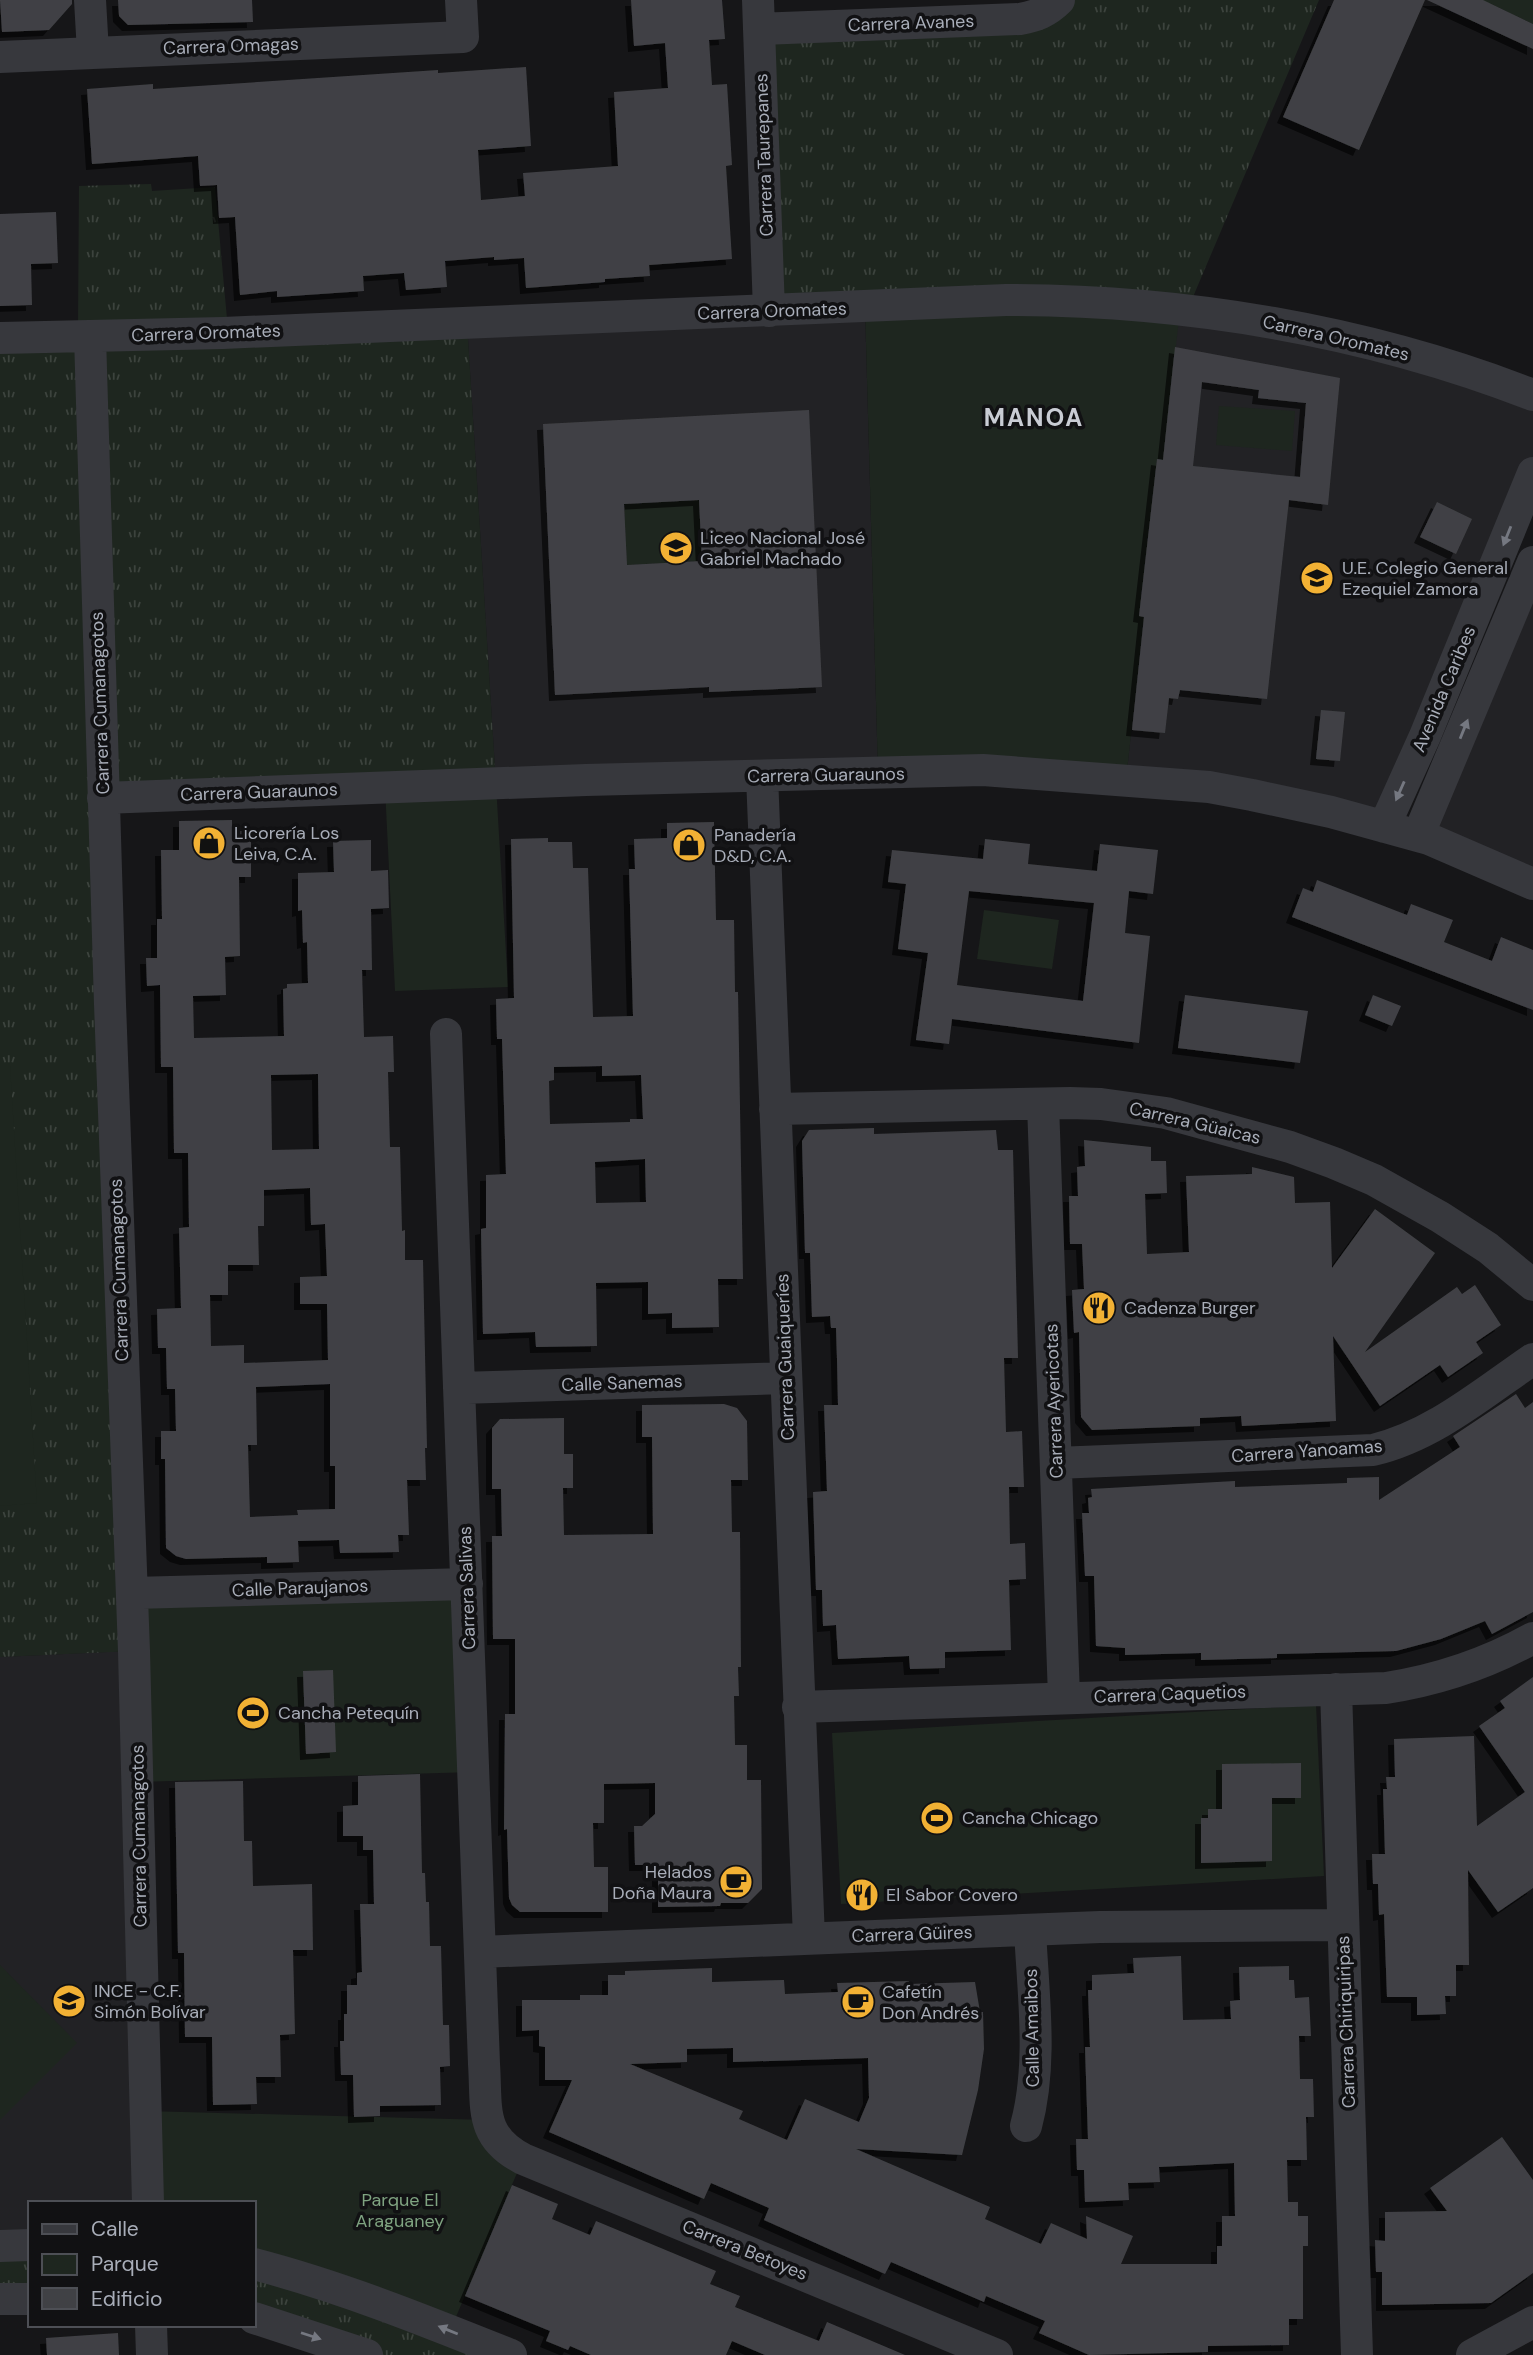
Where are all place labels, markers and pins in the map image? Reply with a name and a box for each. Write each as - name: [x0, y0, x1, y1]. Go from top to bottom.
- place label: Liceo Nacional José Gabriel Machado: [700, 526, 865, 571]
- school or university icon: Liceo Nacional José Gabriel Machado: [657, 529, 695, 567]
- place label: U.E. Colegio General Ezequiel Zamora: [1342, 556, 1508, 601]
- school or university icon: U.E. Colegio General Ezequiel Zamora: [1298, 559, 1336, 597]
- place label: Licorería Los Leiva, C.A.: [234, 821, 339, 866]
- place label: Panadería D&D, C.A.: [714, 823, 796, 868]
- shop icon: Licorería Los Leiva, C.A.: [190, 824, 228, 862]
- shop icon: Panadería D&D, C.A.: [670, 826, 708, 864]
- restaurant icon: Cadenza Burger: [1080, 1289, 1118, 1327]
- place label: Cadenza Burger: [1124, 1296, 1256, 1320]
- sports icon: Cancha Petequín: [234, 1694, 272, 1732]
- place label: Cancha Petequín: [278, 1701, 419, 1725]
- sports icon: Cancha Chicago: [918, 1799, 956, 1837]
- place label: Cancha Chicago: [962, 1806, 1098, 1830]
- place label: Helados Doña Maura: [612, 1860, 712, 1905]
- cafe icon: Helados Doña Maura: [717, 1863, 755, 1901]
- restaurant icon: El Sabor Covero: [843, 1876, 881, 1914]
- place label: El Sabor Covero: [886, 1883, 1018, 1907]
- place label: INCE - C.F. Simón Bolívar: [94, 1979, 206, 2024]
- place label: Cafetín Don Andrés: [882, 1980, 979, 2025]
- school or university icon: INCE - C.F. Simón Bolívar: [50, 1982, 88, 2020]
- cafe icon: Cafetín Don Andrés: [839, 1983, 877, 2021]

